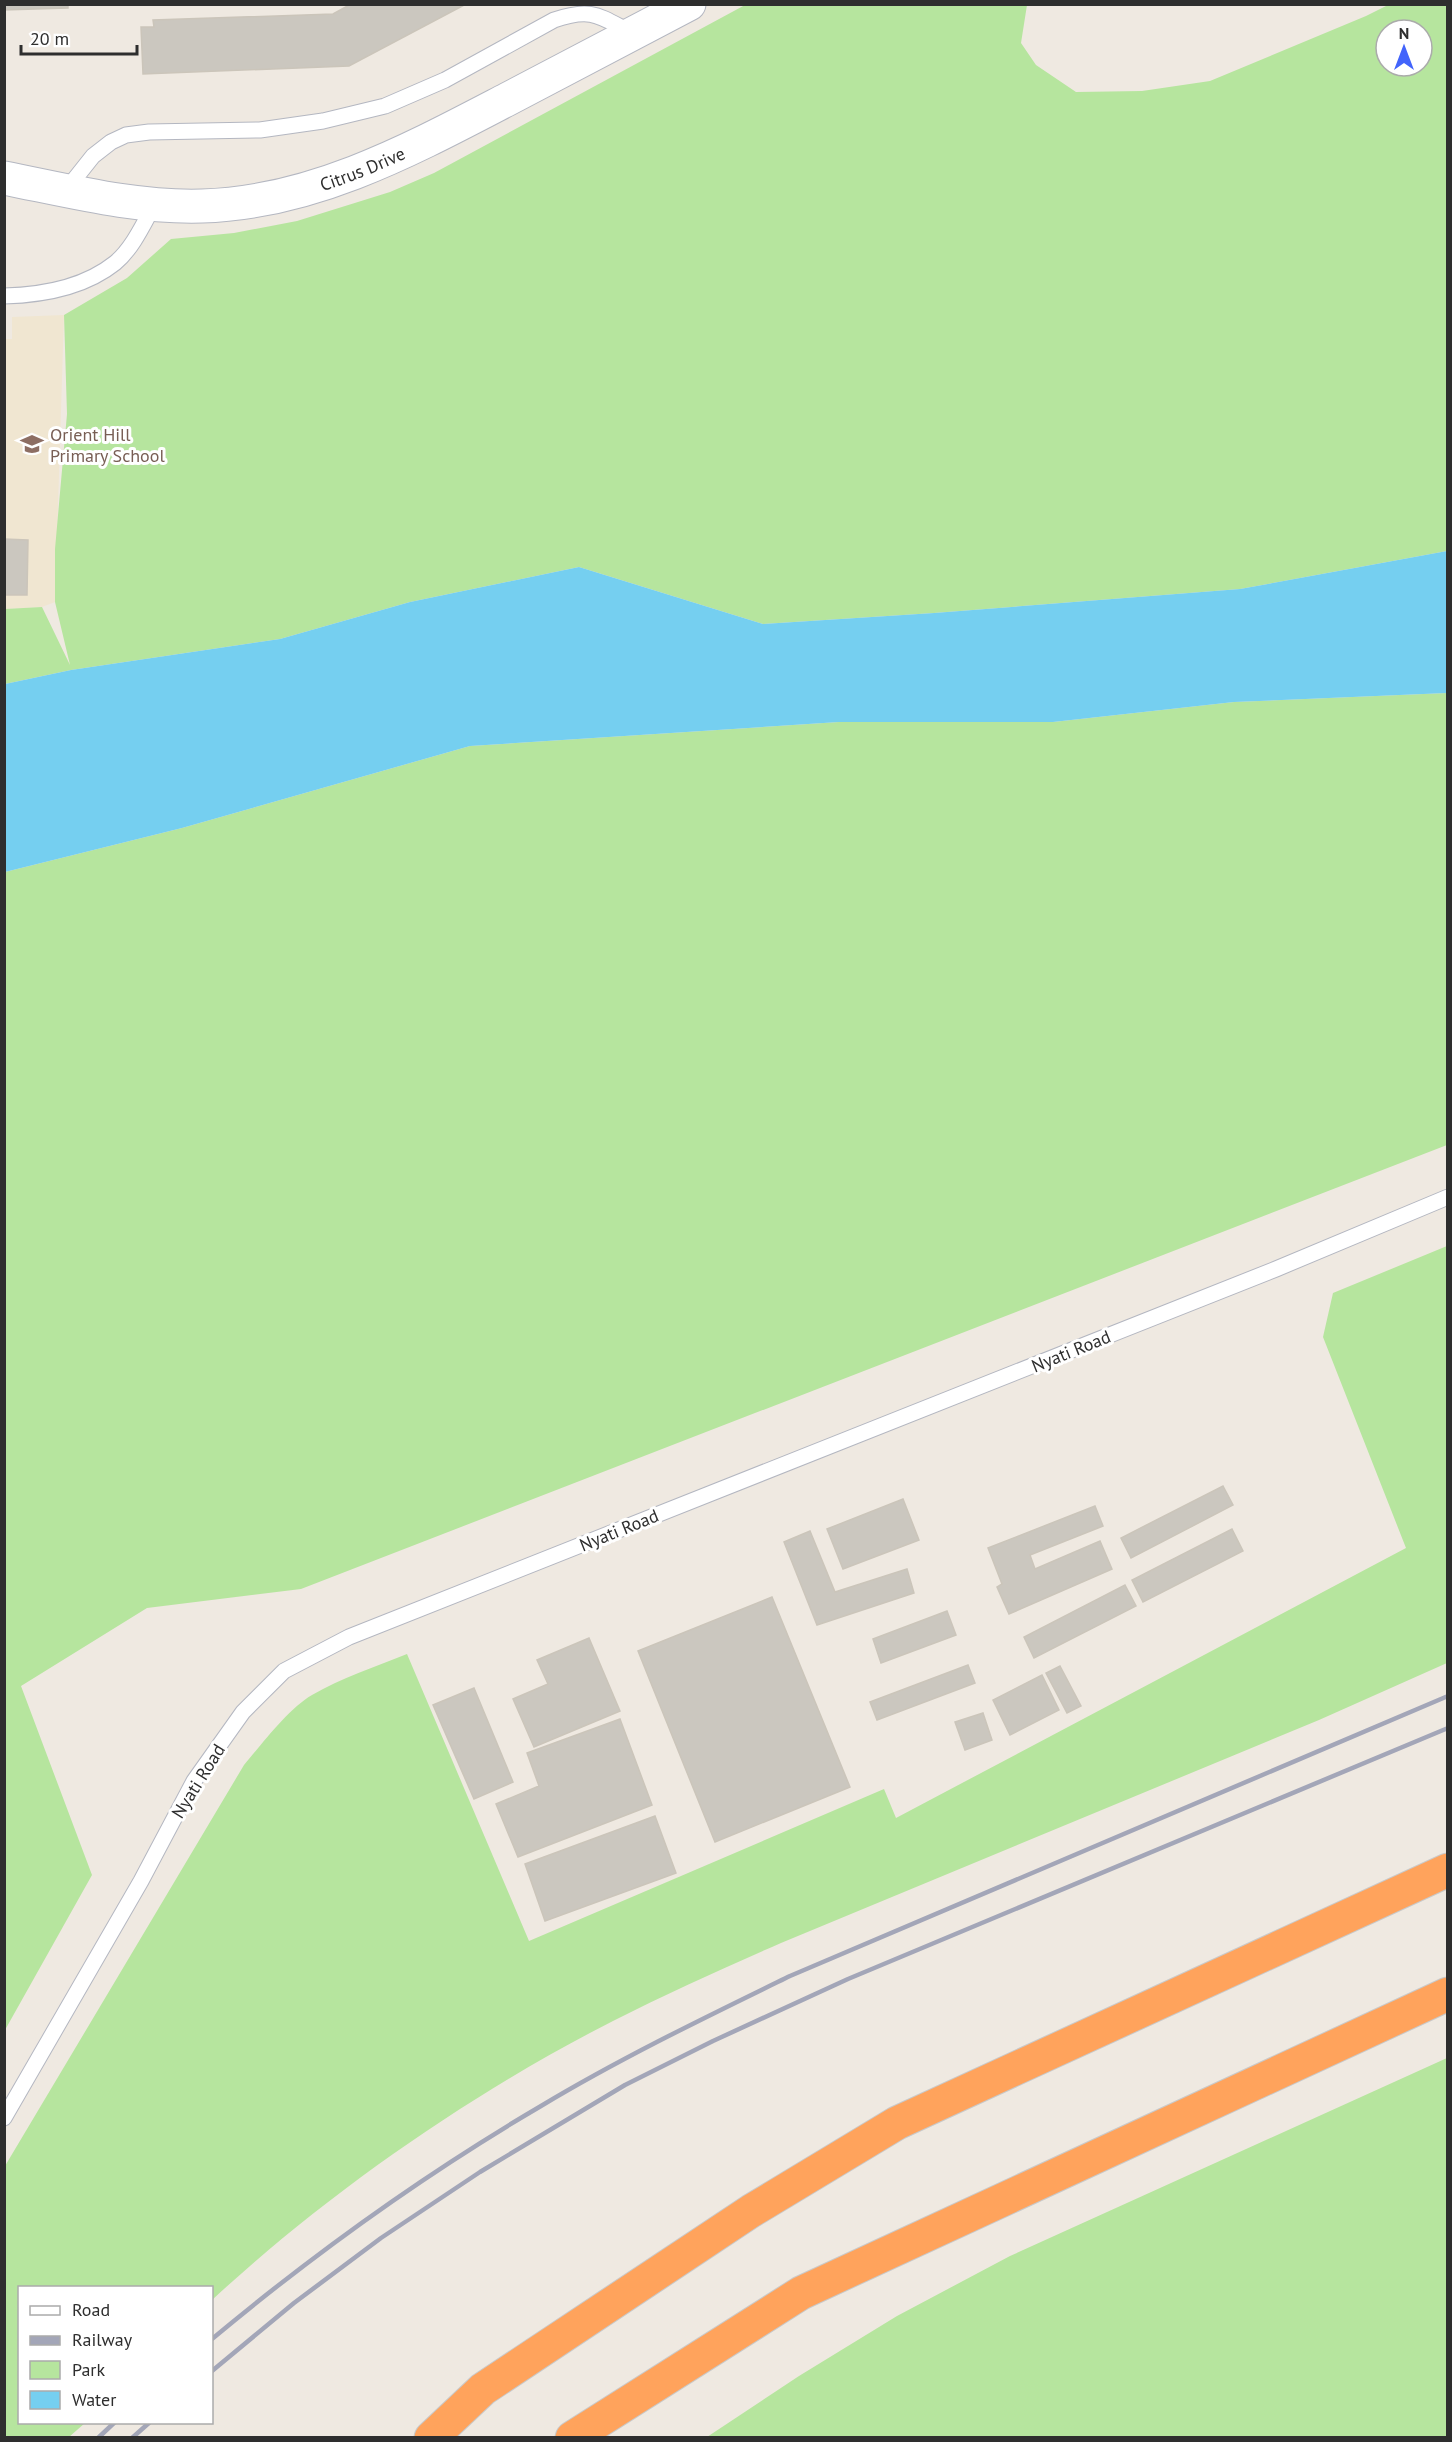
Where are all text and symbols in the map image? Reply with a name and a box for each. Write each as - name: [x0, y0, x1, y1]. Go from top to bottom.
- scale bar: [21, 18, 136, 56]
- north arrow: [1374, 18, 1434, 78]
- text: N: [1399, 23, 1409, 43]
- text: 20 m: [30, 27, 69, 50]
- street label: Citrus Drive: [317, 141, 409, 196]
- place label: Orient Hill Primary School: [50, 423, 165, 467]
- school or university icon: Orient Hill Primary School: [19, 431, 45, 457]
- street label: Nyati Road: [1028, 1325, 1114, 1377]
- street label: Nyati Road: [576, 1504, 662, 1556]
- street label: Nyati Road: [166, 1740, 230, 1822]
- legend: [18, 2286, 213, 2424]
- text: Road: [72, 2298, 110, 2321]
- text: Railway: [72, 2328, 133, 2351]
- text: Park: [72, 2358, 105, 2381]
- text: Water: [72, 2388, 116, 2411]

